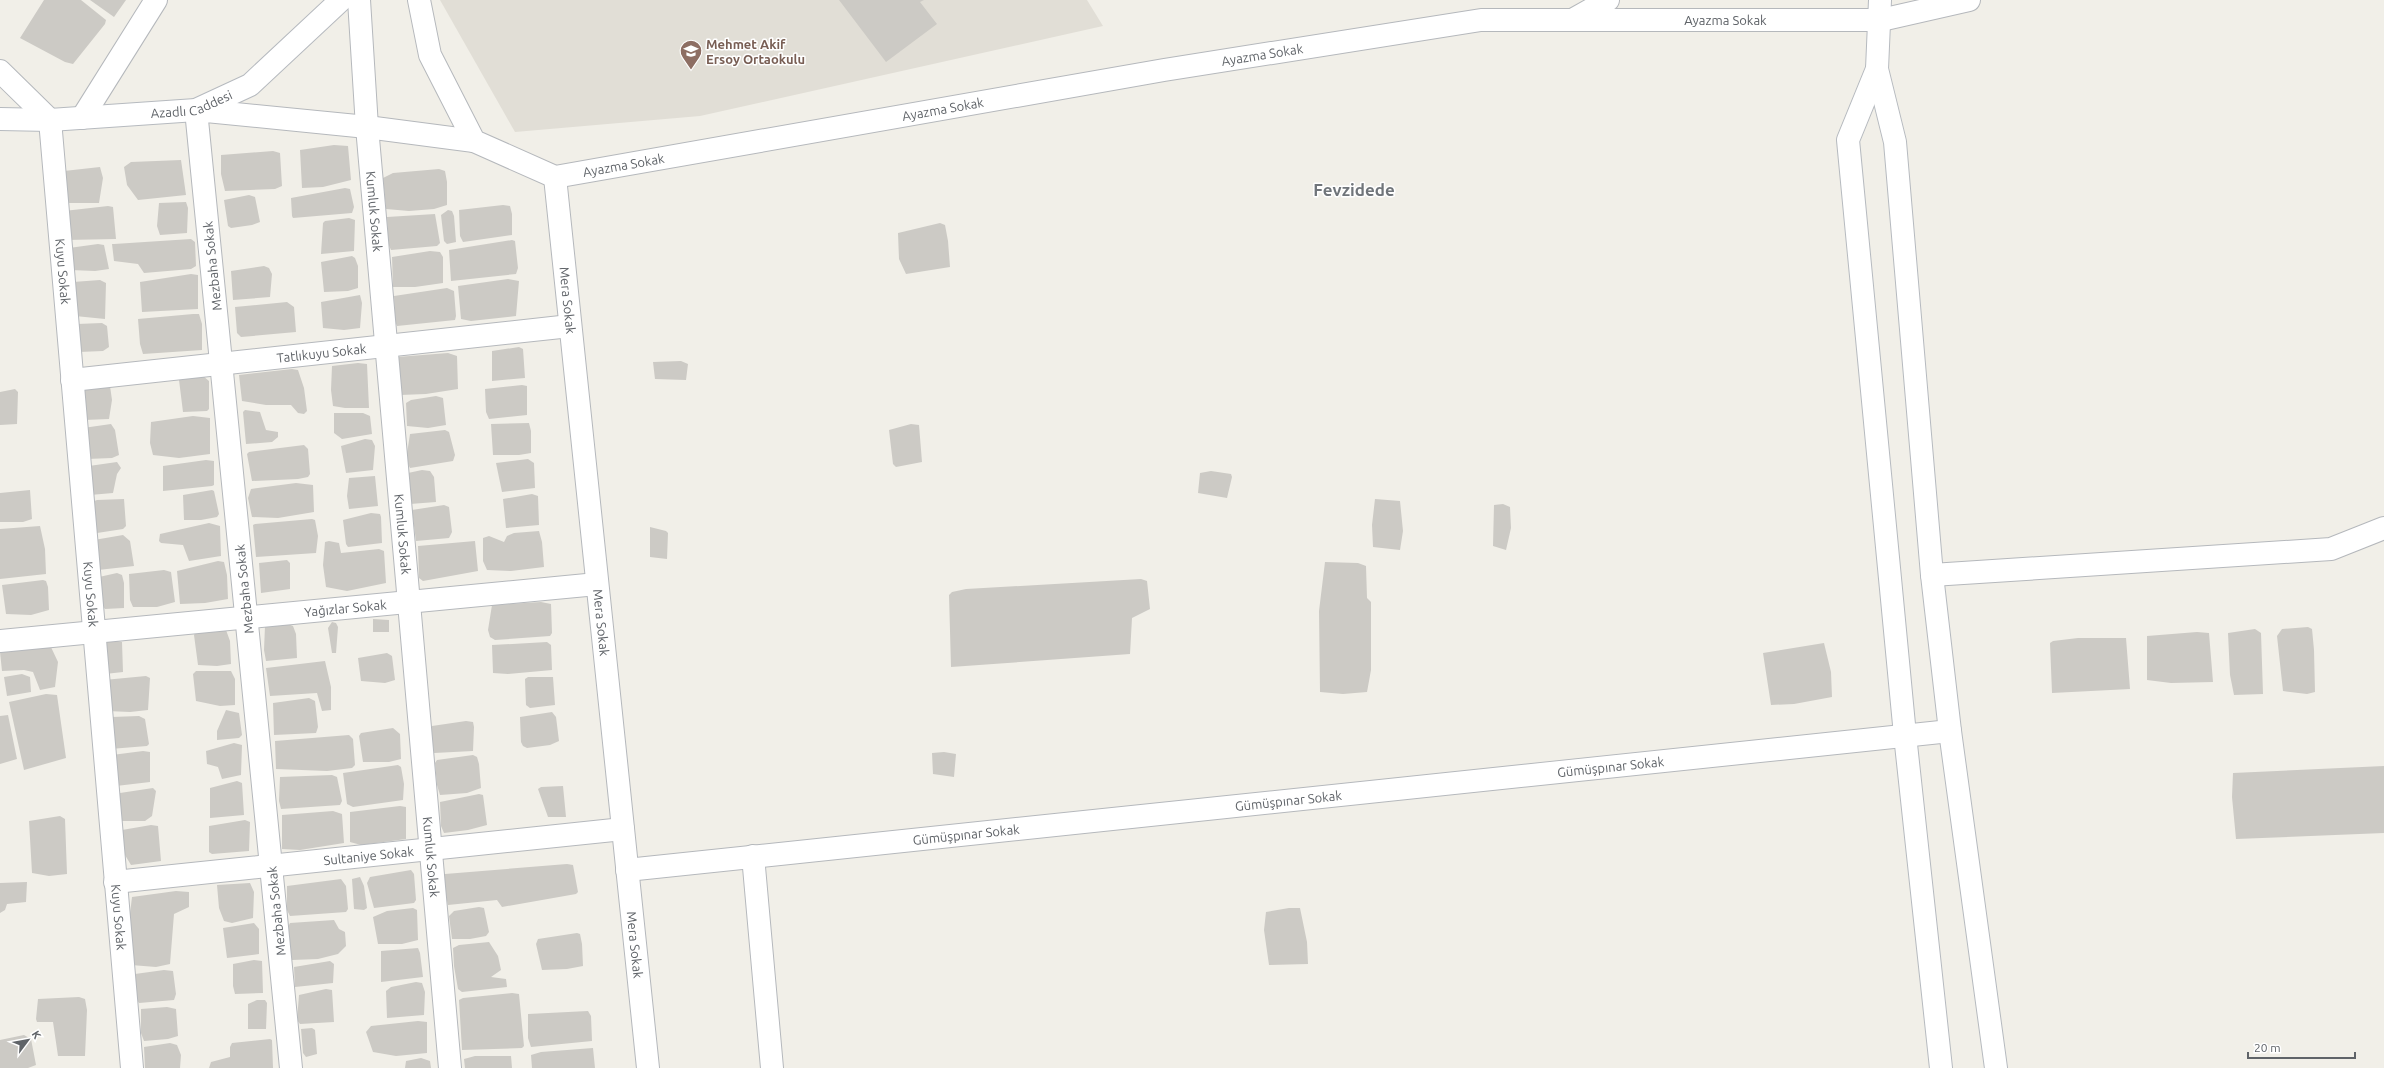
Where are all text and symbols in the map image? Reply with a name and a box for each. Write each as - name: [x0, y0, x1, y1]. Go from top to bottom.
- street label: Ayazma Sokak: [1684, 13, 1767, 27]
- place label: Mehmet Akif Ersoy Ortaokulu: [706, 37, 805, 66]
- school or university icon: Mehmet Akif Ersoy Ortaokulu: [678, 38, 704, 71]
- street label: Ayazma Sokak: [1220, 41, 1304, 68]
- street label: Azadlı Caddesi: [150, 87, 234, 120]
- street label: Ayazma Sokak: [901, 95, 985, 123]
- street label: Ayazma Sokak: [582, 151, 666, 179]
- street label: Kumluk Sokak: [364, 170, 385, 253]
- district label: Fevzidede: [1313, 180, 1395, 199]
- street label: Mezbaha Sokak: [200, 220, 224, 312]
- street label: Kuyu Sokak: [53, 238, 73, 305]
- street label: Mera Sokak: [557, 266, 578, 335]
- street label: Tatlıkuyu Sokak: [276, 341, 367, 365]
- street label: Kumluk Sokak: [392, 493, 413, 576]
- street label: Mezbaha Sokak: [232, 543, 256, 635]
- street label: Kuyu Sokak: [81, 561, 101, 628]
- street label: Mera Sokak: [591, 588, 612, 657]
- street label: Yağızlar Sokak: [304, 597, 388, 619]
- street label: Gümüşpınar Sokak: [1556, 754, 1665, 779]
- street label: Gümüşpınar Sokak: [1234, 788, 1343, 813]
- street label: Kumluk Sokak: [421, 816, 442, 898]
- street label: Gümüşpınar Sokak: [912, 822, 1021, 847]
- street label: Sultaniye Sokak: [323, 844, 415, 867]
- street label: Mezbaha Sokak: [264, 865, 288, 957]
- street label: Kuyu Sokak: [109, 883, 129, 951]
- street label: Mera Sokak: [625, 911, 646, 979]
- north arrow: [8, 1020, 48, 1060]
- text: K: [29, 1028, 44, 1042]
- scale bar: [2248, 1034, 2355, 1060]
- text: 20 m: [2254, 1041, 2281, 1054]

